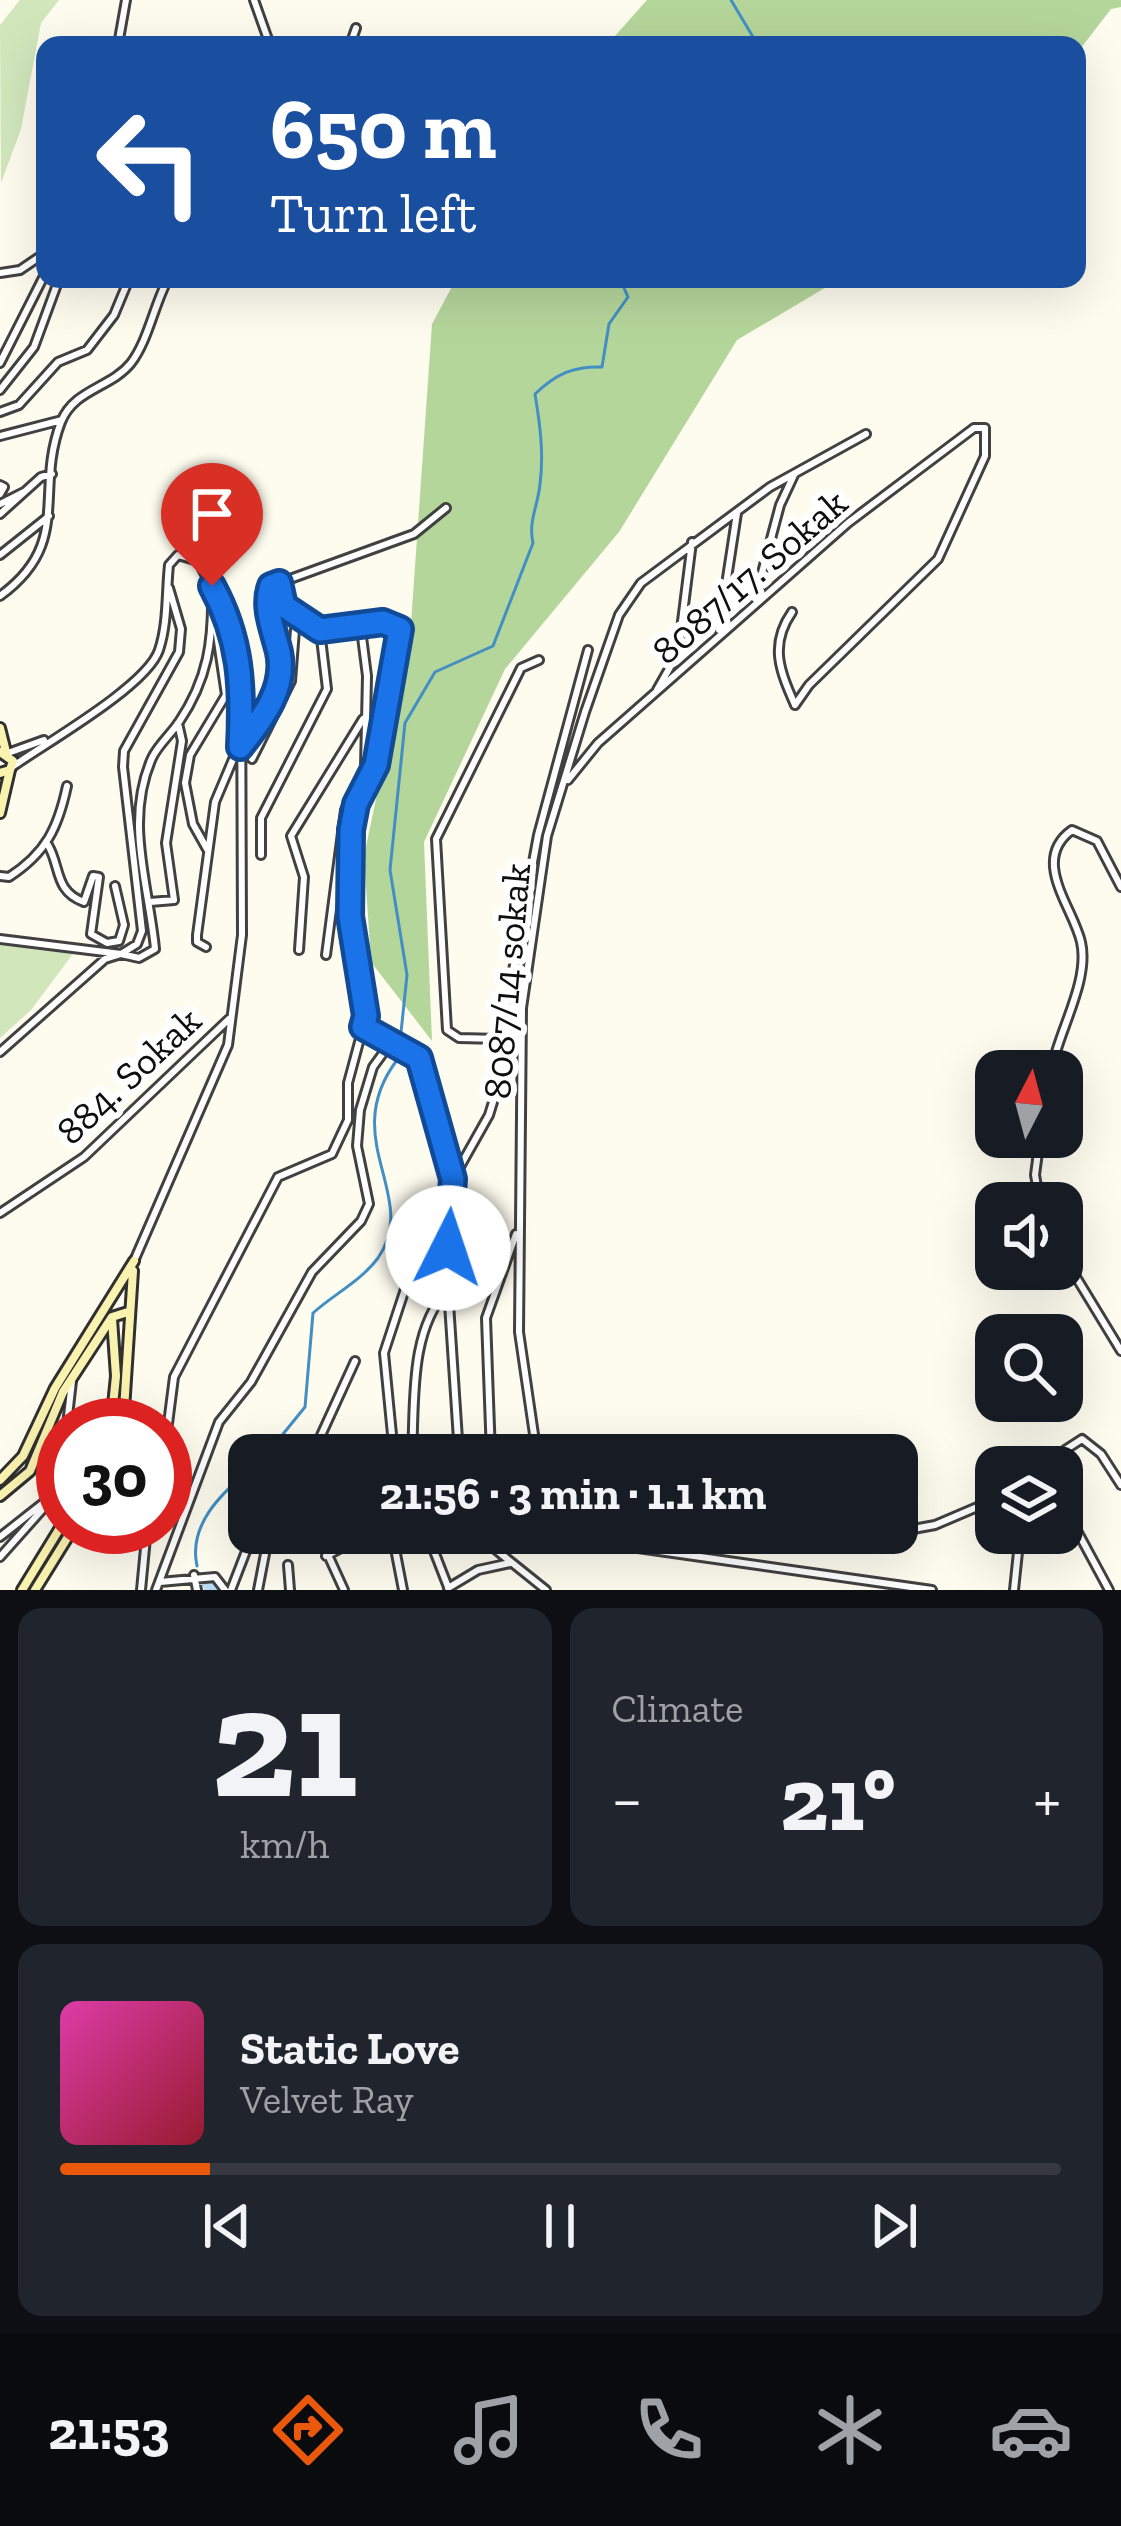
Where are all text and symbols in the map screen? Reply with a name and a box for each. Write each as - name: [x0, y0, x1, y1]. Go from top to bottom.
- text: 650 m: [270, 79, 497, 180]
- icon: left: [72, 84, 228, 240]
- text: Turn left: [270, 181, 477, 246]
- pin: [161, 463, 263, 586]
- street label: 8087/17. Sokak: [642, 479, 857, 674]
- icon: arrive: [179, 481, 245, 547]
- street label: 8087/14 sokak: [473, 861, 540, 1101]
- street label: 884. Sokak: [46, 997, 210, 1154]
- north arrow: [975, 1050, 1083, 1158]
- map controls: [975, 1050, 1083, 1554]
- button: sound: [975, 1182, 1083, 1290]
- position arrow: [385, 1185, 511, 1311]
- button: search: [975, 1314, 1083, 1422]
- speed limit sign: 30: [36, 1398, 192, 1554]
- button: layers: [975, 1446, 1083, 1554]
- text: 21:56 · 3 min · 1.1 km: [380, 1467, 766, 1521]
- text: 21: [211, 1649, 358, 1836]
- text: Climate: [612, 1685, 743, 1732]
- text: 21°: [780, 1745, 896, 1853]
- text: −: [612, 1760, 642, 1839]
- text: +: [1033, 1760, 1061, 1839]
- text: km/h: [240, 1821, 329, 1868]
- text: Static Love: [240, 2022, 459, 2076]
- text: Velvet Ray: [240, 2076, 414, 2123]
- icon: previous: [194, 2193, 260, 2259]
- icon: pause: [527, 2193, 593, 2259]
- icon: next: [861, 2193, 927, 2259]
- icon: directions: [266, 2388, 350, 2472]
- icon: music: [447, 2388, 531, 2472]
- icon: phone: [627, 2388, 711, 2472]
- icon: climate: [808, 2388, 892, 2472]
- icon: car: [989, 2388, 1073, 2472]
- text: 21:53: [48, 2398, 170, 2463]

